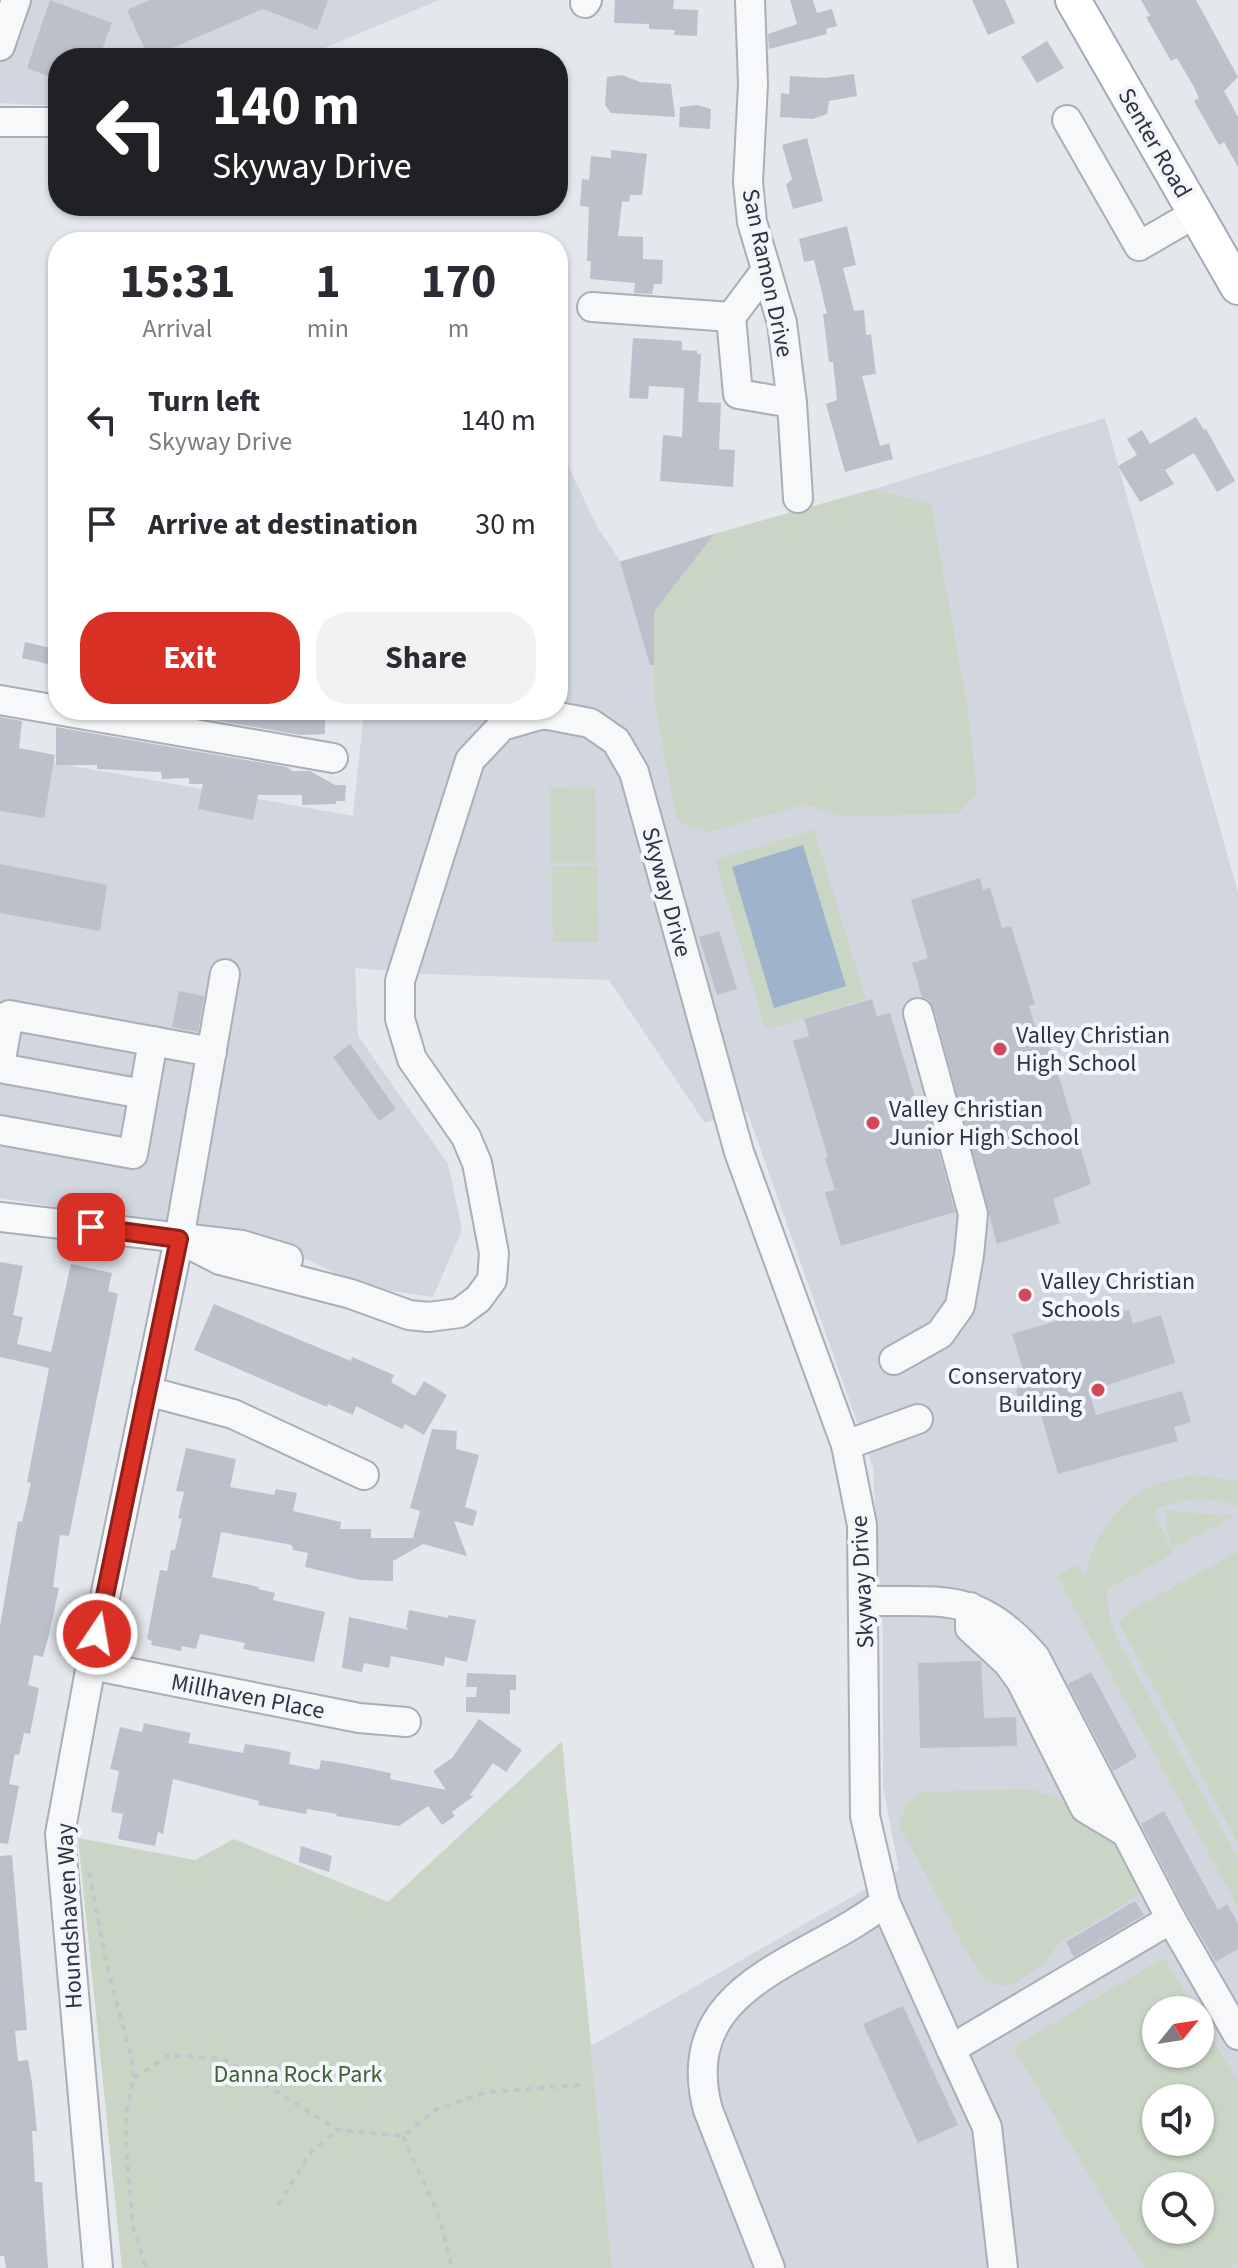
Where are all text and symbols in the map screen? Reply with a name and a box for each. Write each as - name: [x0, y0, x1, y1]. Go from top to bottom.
- text: 140 m: [212, 67, 360, 146]
- icon: left: [80, 80, 184, 184]
- street label: Senter Road: [1109, 82, 1200, 205]
- text: Skyway Drive: [212, 141, 412, 192]
- street label: San Ramon Drive: [733, 186, 802, 361]
- text: 15:31: [119, 248, 235, 316]
- text: 1: [315, 248, 341, 316]
- text: 170: [420, 248, 496, 316]
- text: Arrival: [142, 310, 212, 347]
- text: min: [307, 310, 349, 347]
- text: m: [448, 310, 469, 347]
- text: Turn left: [148, 380, 260, 423]
- icon: left: [80, 398, 124, 442]
- text: 140 m: [460, 399, 536, 442]
- text: Skyway Drive: [148, 423, 292, 460]
- icon: arrive: [80, 502, 124, 546]
- text: Arrive at destination: [148, 503, 418, 546]
- text: 30 m: [475, 503, 536, 546]
- button: Exit: [80, 612, 300, 704]
- button: Share: [316, 612, 536, 704]
- street label: Skyway Drive: [632, 823, 701, 961]
- place label: Valley Christian High School: [1016, 1018, 1170, 1081]
- marker: Valley Christian High School: [991, 1040, 1009, 1058]
- place label: Valley Christian Junior High School: [889, 1092, 1079, 1155]
- marker: Valley Christian Junior High School: [864, 1114, 882, 1132]
- pin: [57, 1193, 125, 1261]
- icon: arrive: [69, 1205, 113, 1249]
- place label: Valley Christian Schools: [1041, 1264, 1195, 1327]
- marker: Valley Christian Schools: [1016, 1286, 1034, 1304]
- place label: Conservatory Building: [948, 1359, 1082, 1422]
- marker: Conservatory Building: [1089, 1381, 1107, 1399]
- street label: Skyway Drive: [842, 1515, 883, 1649]
- position arrow: [55, 1592, 139, 1676]
- street label: Millhaven Place: [168, 1664, 328, 1729]
- street label: Houndshaven Way: [47, 1822, 92, 2010]
- north arrow: [1142, 1996, 1214, 2068]
- map controls: [1142, 1996, 1214, 2244]
- park label: Danna Rock Park: [214, 2057, 383, 2092]
- button: sound: [1142, 2084, 1214, 2156]
- button: search: [1142, 2172, 1214, 2244]

